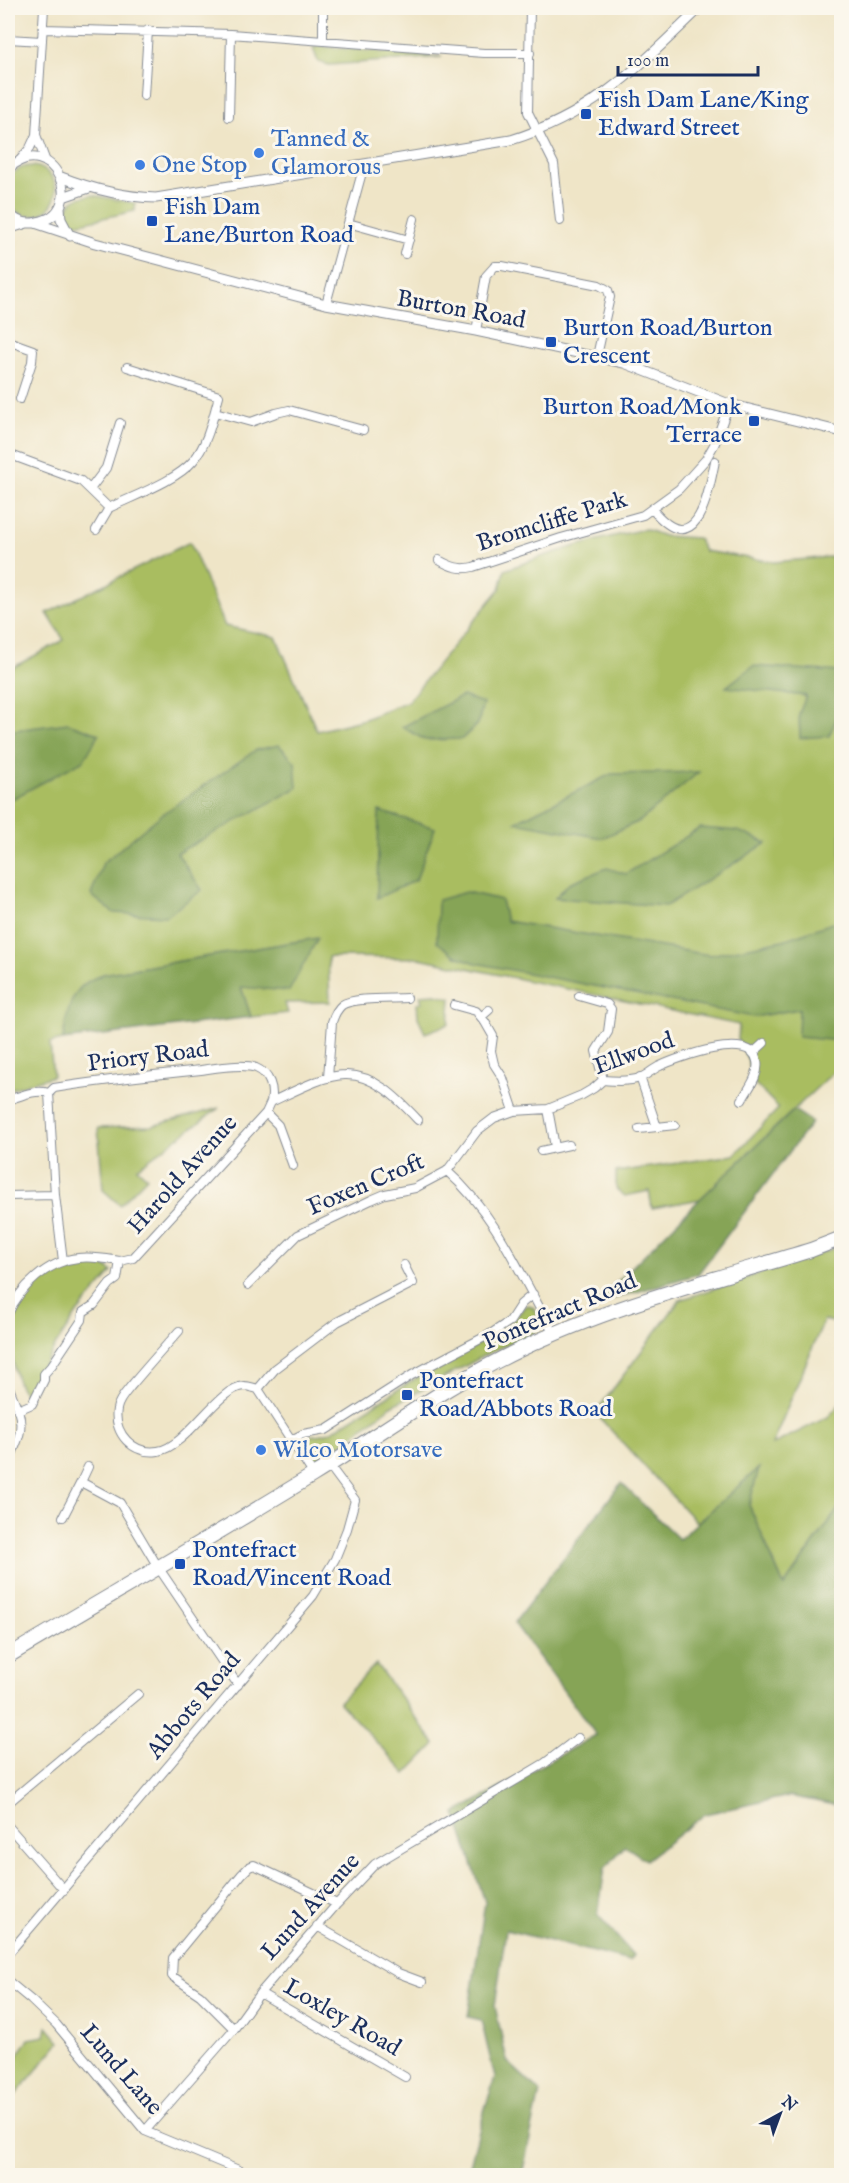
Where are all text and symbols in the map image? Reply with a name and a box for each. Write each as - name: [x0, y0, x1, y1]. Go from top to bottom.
- scale bar: [618, 39, 758, 77]
- text: 100 m: [627, 50, 669, 73]
- place label: Fish Dam Lane/King Edward Street: [598, 85, 809, 144]
- marker: Fish Dam Lane/King Edward Street: [579, 107, 593, 121]
- place label: Tanned & Glamorous: [271, 124, 381, 183]
- marker: Tanned & Glamorous: [252, 146, 266, 160]
- place label: One Stop: [152, 150, 247, 181]
- marker: One Stop: [133, 158, 147, 172]
- place label: Fish Dam Lane/Burton Road: [164, 192, 354, 251]
- marker: Fish Dam Lane/Burton Road: [145, 214, 159, 228]
- street label: Burton Road: [394, 283, 528, 337]
- place label: Burton Road/Burton Crescent: [563, 313, 773, 372]
- marker: Burton Road/Burton Crescent: [544, 335, 558, 349]
- place label: Burton Road/Monk Terrace: [543, 392, 742, 451]
- marker: Burton Road/Monk Terrace: [747, 414, 761, 428]
- street label: Bromcliffe Park: [473, 484, 631, 560]
- street label: Ellwood: [589, 1025, 679, 1083]
- street label: Priory Road: [86, 1034, 211, 1080]
- street label: Harold Avenue: [121, 1109, 245, 1241]
- street label: Foxen Croft: [303, 1147, 429, 1223]
- street label: Pontefract Road: [478, 1266, 642, 1358]
- place label: Pontefract Road/Abbots Road: [419, 1366, 613, 1425]
- marker: Pontefract Road/Abbots Road: [400, 1388, 414, 1402]
- place label: Wilco Motorsave: [273, 1435, 442, 1466]
- marker: Wilco Motorsave: [254, 1443, 268, 1457]
- place label: Pontefract Road/Vincent Road: [192, 1535, 391, 1594]
- marker: Pontefract Road/Vincent Road: [173, 1557, 187, 1571]
- street label: Abbots Road: [139, 1646, 248, 1767]
- street label: Lund Avenue: [255, 1847, 367, 1967]
- street label: Loxley Road: [278, 1972, 406, 2064]
- street label: Lund Lane: [73, 2018, 169, 2122]
- north arrow: [750, 2084, 810, 2144]
- text: N: [776, 2091, 800, 2116]

